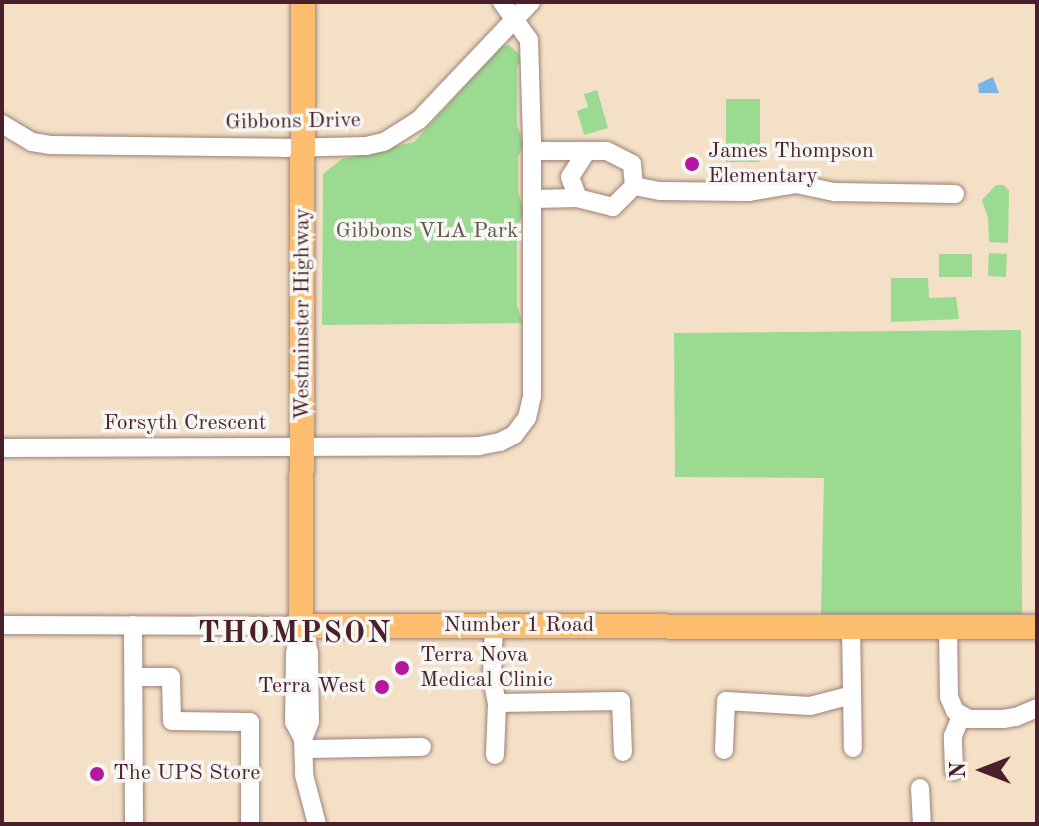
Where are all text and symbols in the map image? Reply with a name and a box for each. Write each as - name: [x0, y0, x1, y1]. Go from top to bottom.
- street label: Gibbons Drive: [225, 108, 361, 136]
- place label: James Thompson Elementary: [708, 138, 874, 190]
- marker: James Thompson Elementary: [683, 155, 701, 173]
- street label: Westminster Highway: [290, 208, 316, 420]
- park label: Gibbons VLA Park: [336, 219, 518, 245]
- street label: Forsyth Crescent: [104, 411, 266, 437]
- street label: Number 1 Road: [444, 613, 594, 639]
- district label: THOMPSON: [198, 616, 392, 652]
- place label: Terra Nova Medical Clinic: [420, 642, 553, 694]
- marker: Terra Nova Medical Clinic: [391, 657, 413, 679]
- place label: Terra West: [258, 674, 366, 700]
- marker: Terra West: [373, 678, 391, 696]
- north arrow: [943, 730, 1023, 810]
- place label: The UPS Store: [113, 761, 260, 787]
- text: N: [948, 762, 970, 778]
- marker: The UPS Store: [88, 765, 106, 783]

